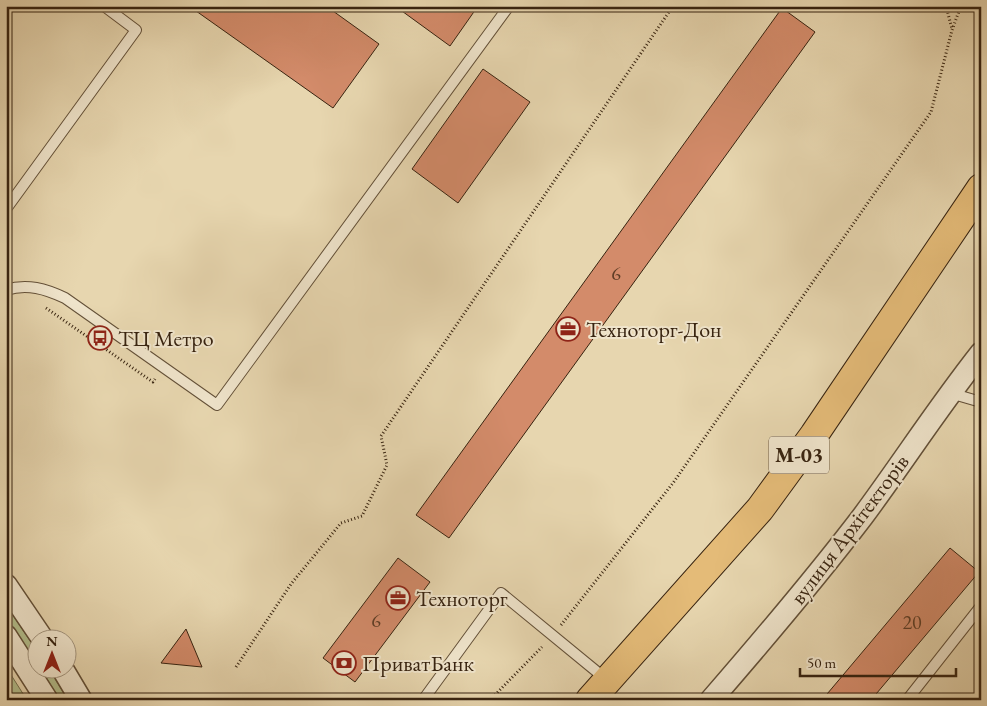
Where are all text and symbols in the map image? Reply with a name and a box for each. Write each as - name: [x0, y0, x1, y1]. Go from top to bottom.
- house number: 6: [611, 260, 621, 286]
- place label: Техноторг-Дон: [586, 315, 722, 344]
- office icon: Техноторг-Дон: [555, 316, 581, 342]
- place label: ТЦ Метро: [118, 324, 214, 353]
- bus stop icon: ТЦ Метро: [87, 325, 113, 351]
- road number: М-03: [769, 436, 829, 474]
- street label: вулиця Архітекторів: [783, 448, 915, 610]
- place label: Техноторг: [416, 584, 508, 613]
- office icon: Техноторг: [385, 585, 411, 611]
- house number: 6: [371, 607, 381, 633]
- house number: 20: [902, 609, 922, 635]
- north arrow: [28, 628, 78, 678]
- text: N: [46, 632, 58, 650]
- scale bar: [800, 646, 956, 678]
- place label: ПриватБанк: [362, 649, 475, 678]
- bank icon: ПриватБанк: [331, 650, 357, 676]
- text: 50 m: [807, 653, 836, 672]

